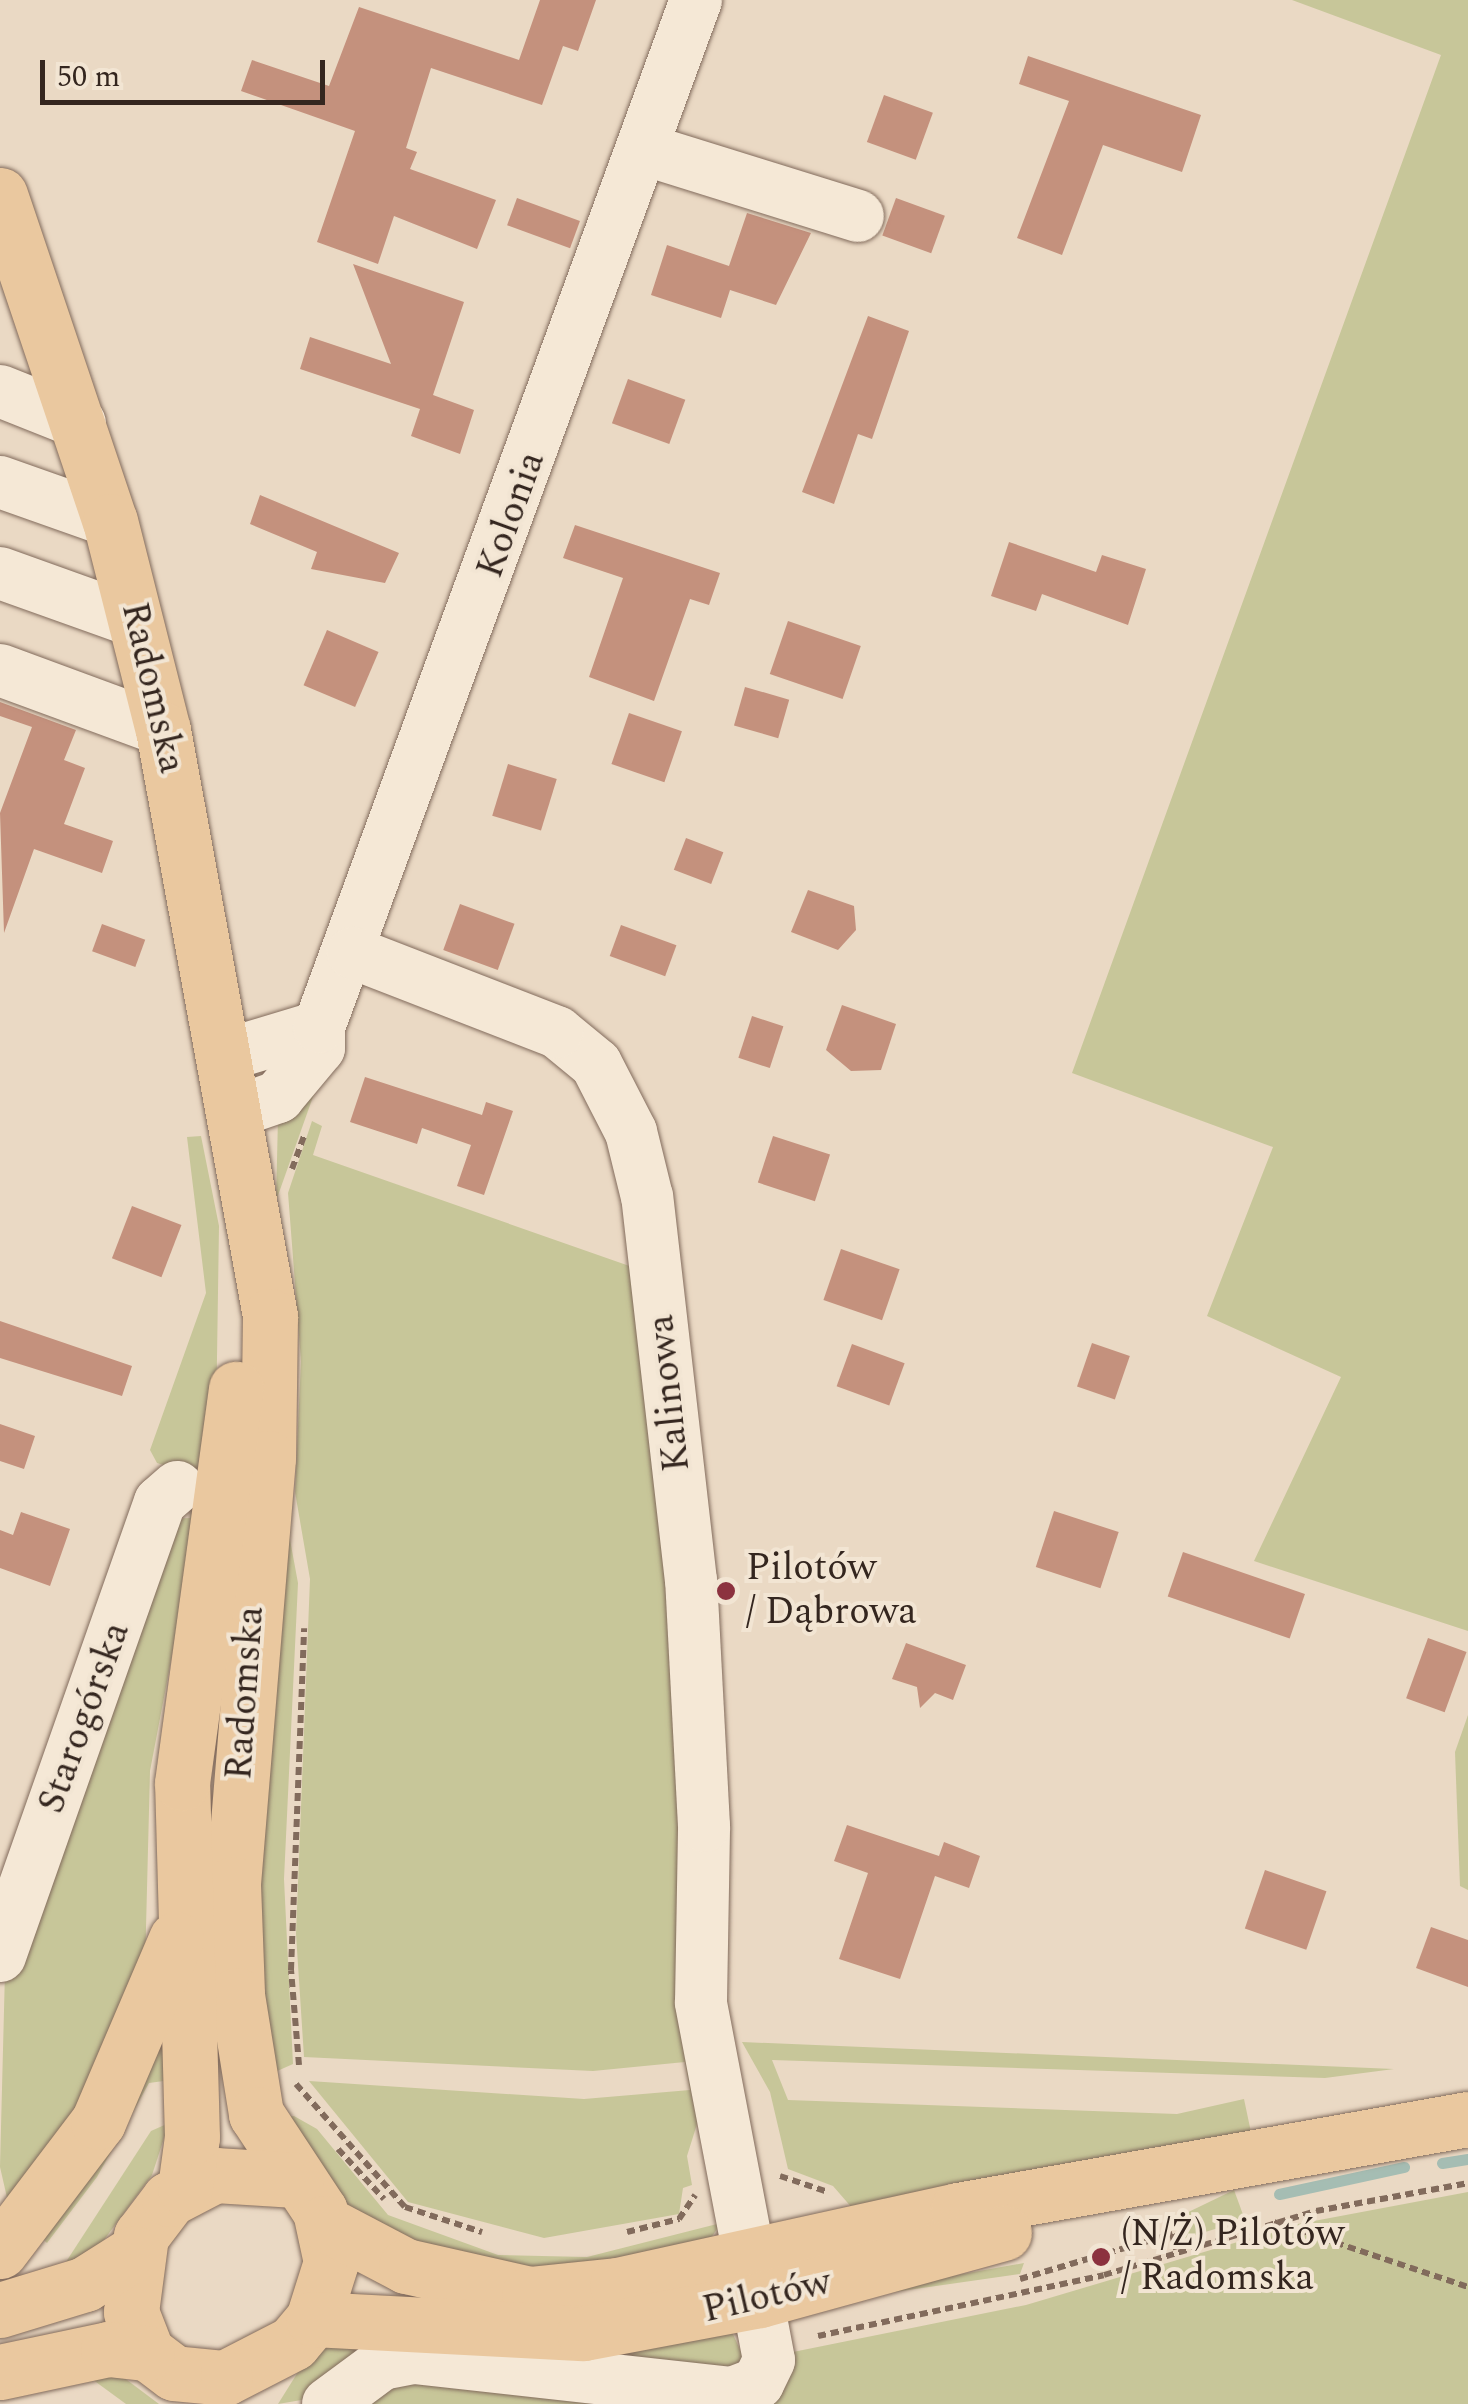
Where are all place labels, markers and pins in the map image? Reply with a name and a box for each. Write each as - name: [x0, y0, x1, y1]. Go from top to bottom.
- place label: Pilotów / Dąbrowa: [746, 1546, 917, 1636]
- marker: Pilotów / Dąbrowa: [715, 1580, 737, 1602]
- place label: (N/Ż) Pilotów / Radomska: [1121, 2212, 1344, 2302]
- marker: (N/Ż) Pilotów / Radomska: [1090, 2246, 1112, 2268]

